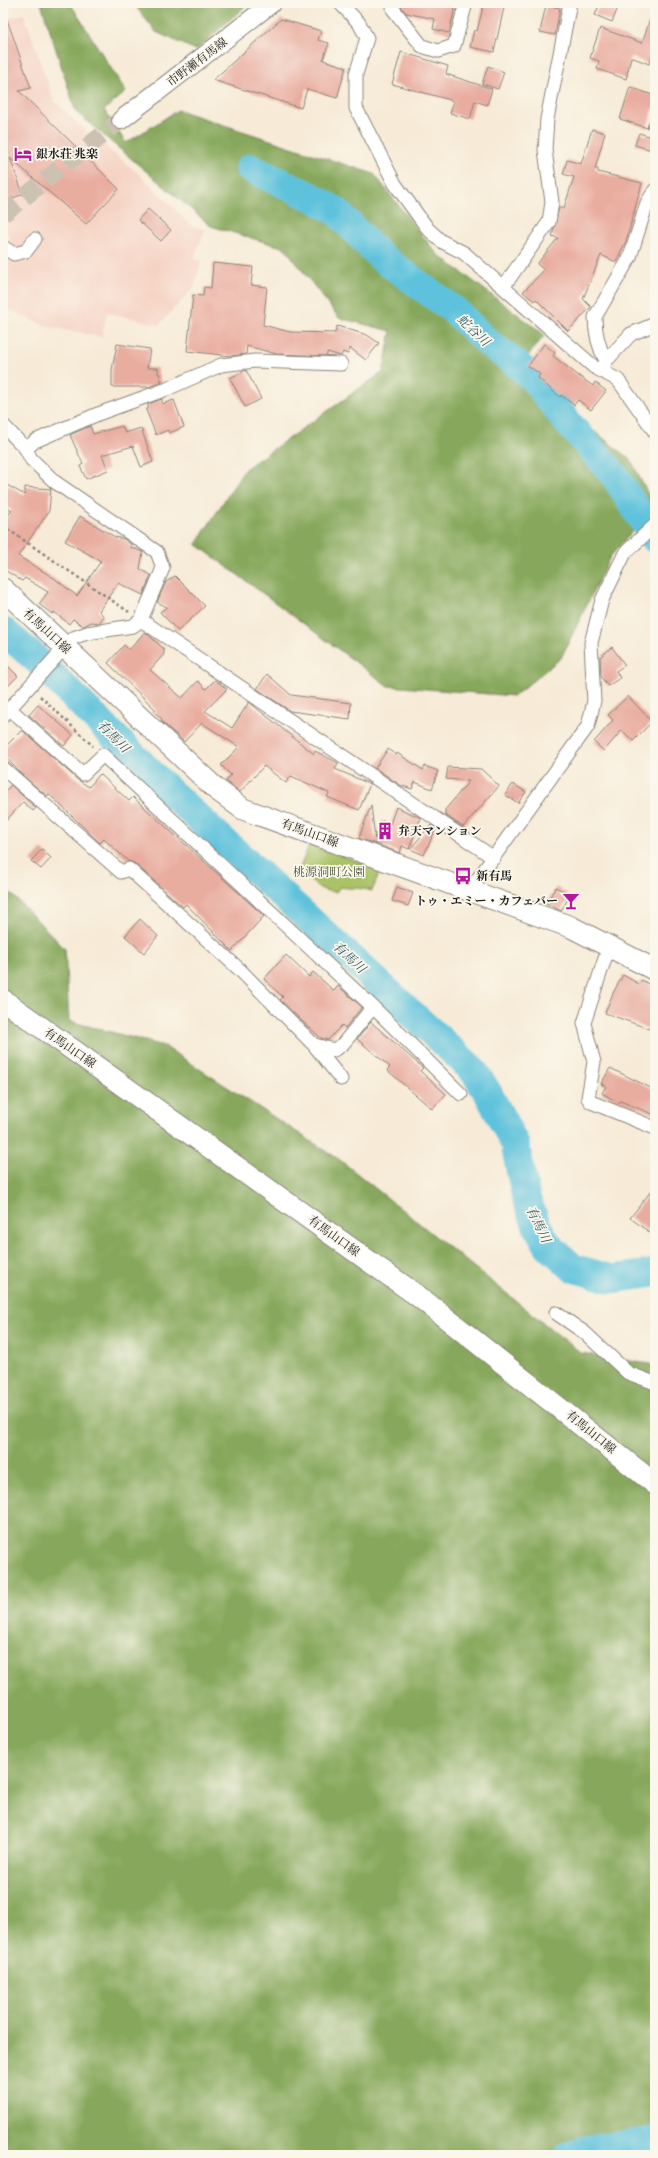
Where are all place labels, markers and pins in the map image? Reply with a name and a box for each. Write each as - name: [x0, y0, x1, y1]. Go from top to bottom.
- hotel icon: 銀水荘 兆楽: [13, 144, 33, 164]
- place label: 銀水荘 兆楽: [36, 147, 98, 162]
- building icon: 弁天マンション: [375, 821, 395, 841]
- place label: 弁天マンション: [398, 824, 481, 839]
- bus stop icon: 新有馬: [453, 866, 473, 886]
- place label: 新有馬: [476, 869, 512, 884]
- bar icon: トゥ・エミー・カフェバー: [561, 891, 581, 911]
- place label: トゥ・エミー・カフェバー: [415, 894, 558, 909]

